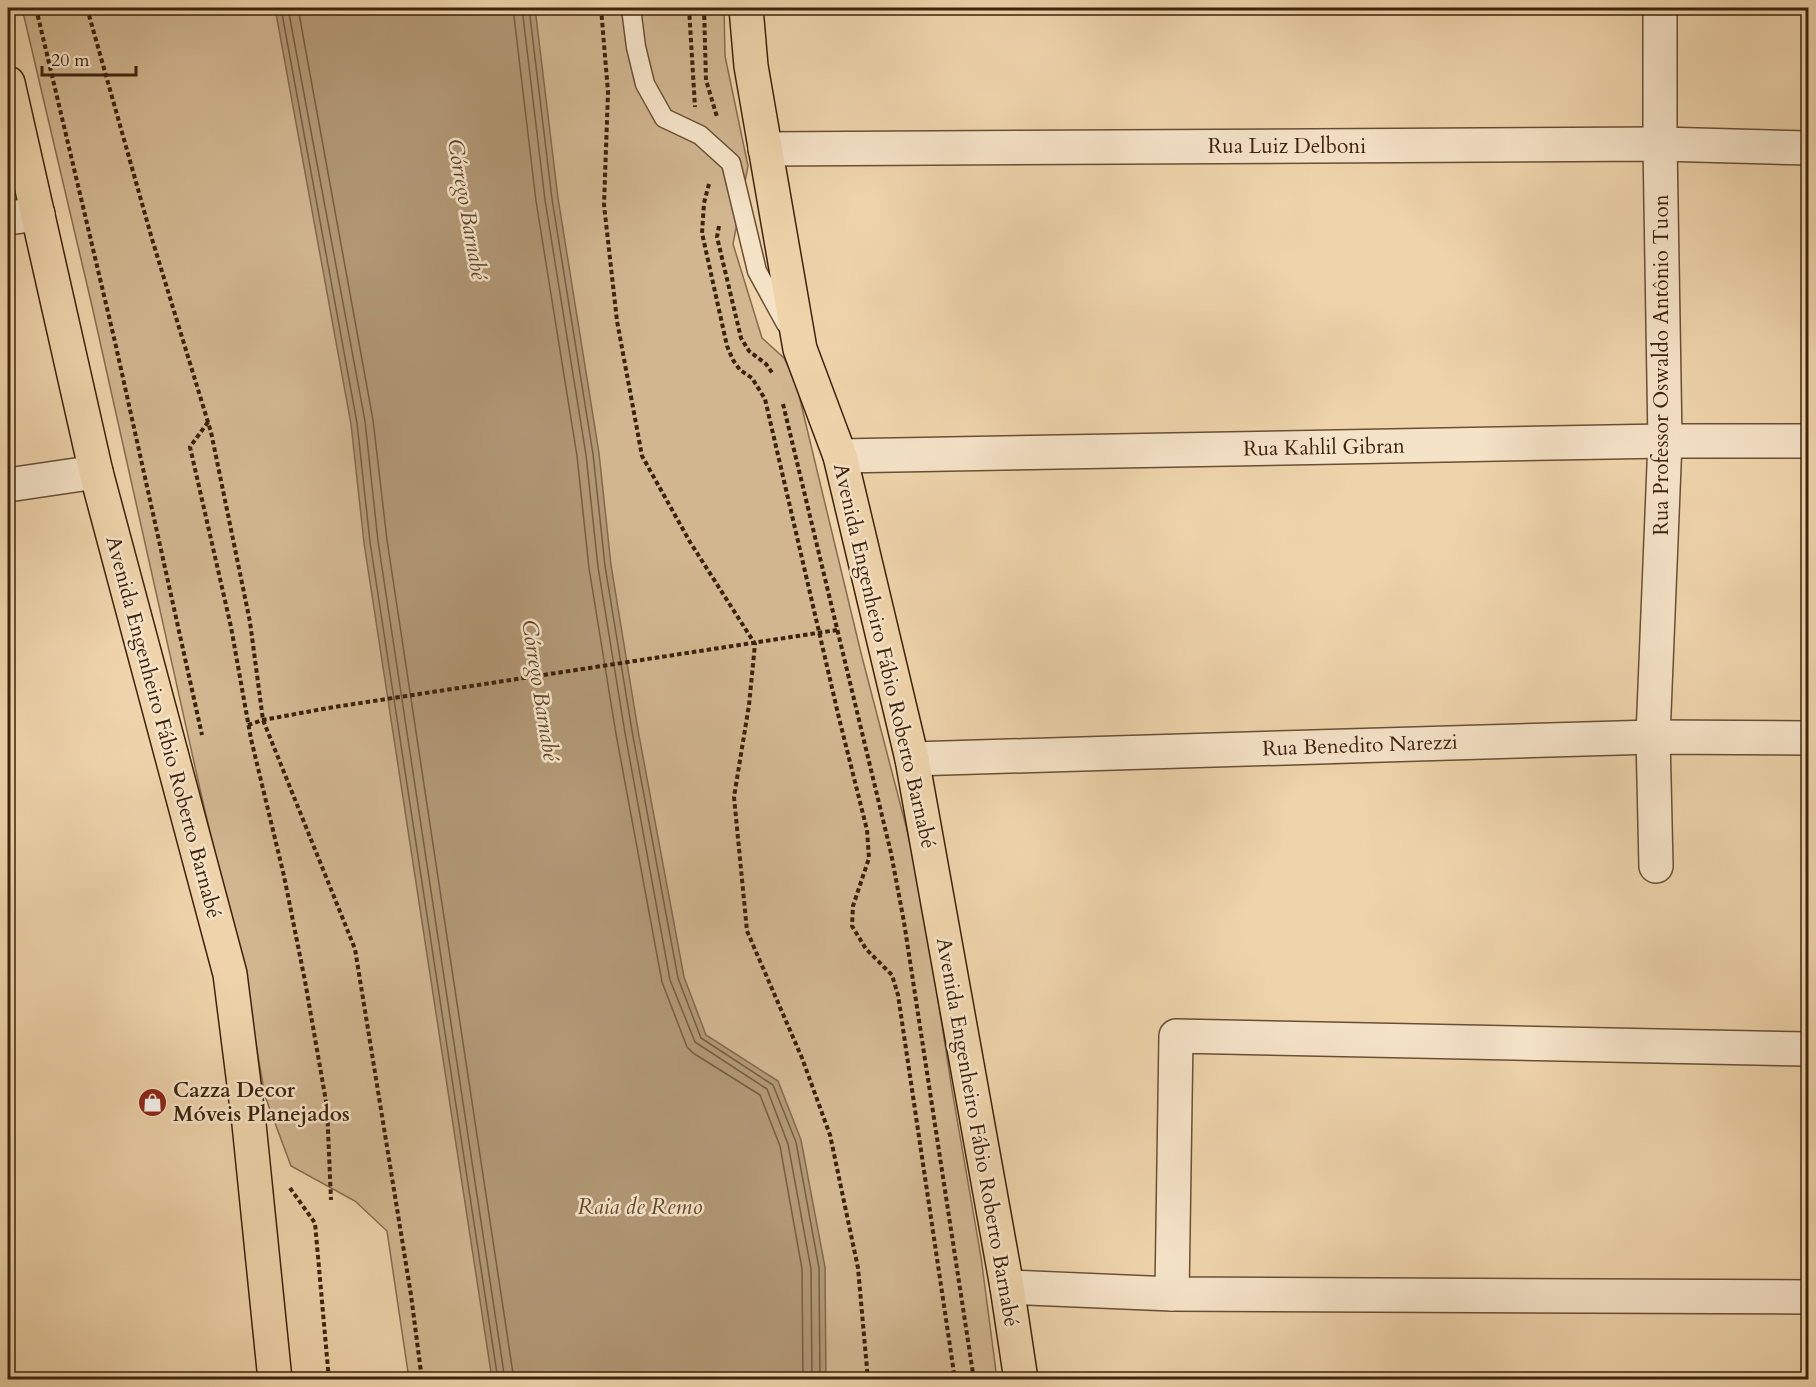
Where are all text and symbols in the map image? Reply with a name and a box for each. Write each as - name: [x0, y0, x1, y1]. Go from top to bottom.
- scale bar: [42, 39, 136, 77]
- text: 20 m: [51, 48, 90, 73]
- street label: Rua Luiz Delboni: [1208, 132, 1366, 161]
- water label: Córrego Barnabé: [440, 136, 494, 283]
- street label: Rua Professor Oswaldo Antônio Tuon: [1647, 194, 1676, 536]
- street label: Rua Kahlil Gibran: [1243, 432, 1405, 463]
- street label: Avenida Engenheiro Fábio Roberto Barnabé: [826, 461, 943, 852]
- street label: Avenida Engenheiro Fábio Roberto Barnabé: [98, 533, 229, 921]
- water label: Córrego Barnabé: [514, 617, 566, 764]
- street label: Rua Benedito Narezzi: [1262, 728, 1458, 763]
- street label: Avenida Engenheiro Fábio Roberto Barnabé: [929, 935, 1026, 1329]
- place label: Cazza Decor Móveis Planejados: [173, 1076, 350, 1129]
- shop icon: Cazza Decor Móveis Planejados: [136, 1086, 168, 1118]
- water label: Raia de Remo: [578, 1192, 702, 1222]

